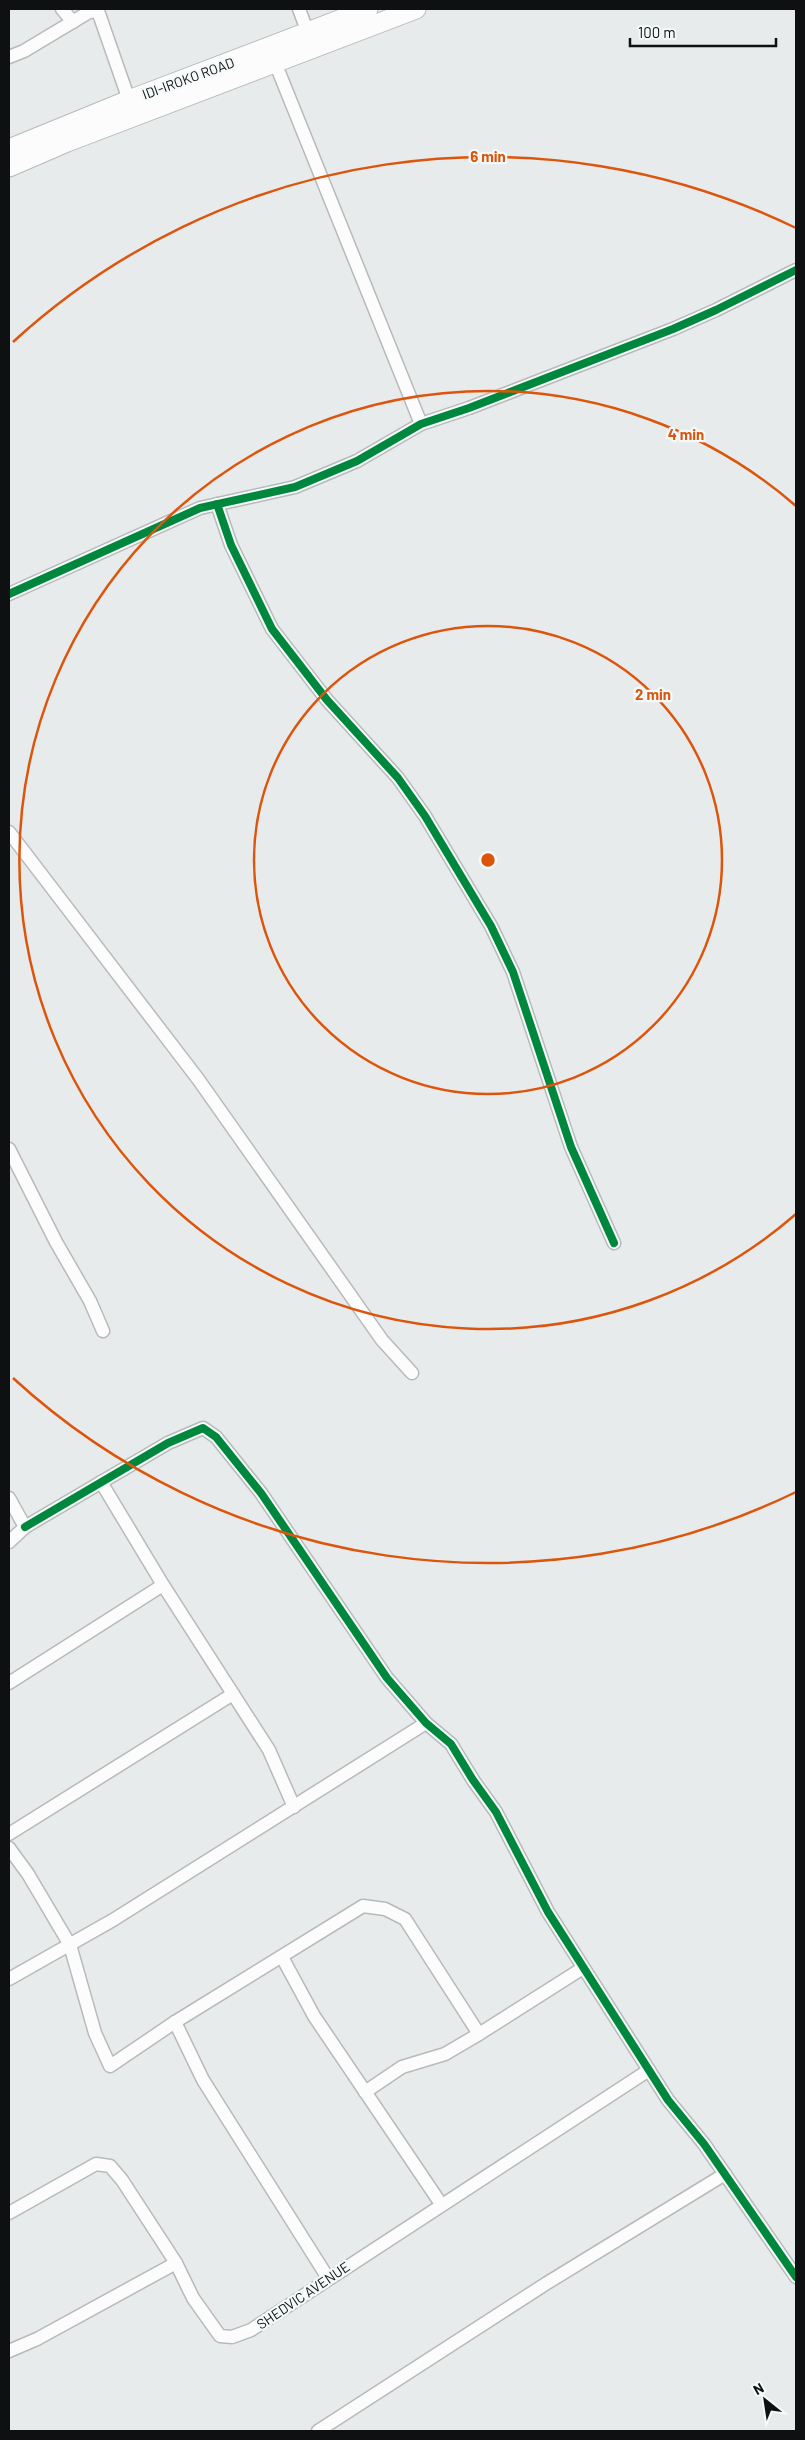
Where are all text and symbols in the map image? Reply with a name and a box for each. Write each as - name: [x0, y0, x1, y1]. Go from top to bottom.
- scale bar: [630, 15, 776, 47]
- text: 100 m: [638, 23, 676, 41]
- street label: IDI-IROKO ROAD: [140, 53, 236, 103]
- text: 6 min: [470, 147, 506, 165]
- text: 4 min: [668, 425, 704, 443]
- text: 2 min: [635, 685, 671, 703]
- centre of rings: [479, 851, 497, 869]
- street label: SHEDVIC AVENUE: [253, 2258, 353, 2332]
- north arrow: [740, 2375, 790, 2425]
- text: N: [750, 2379, 767, 2398]

